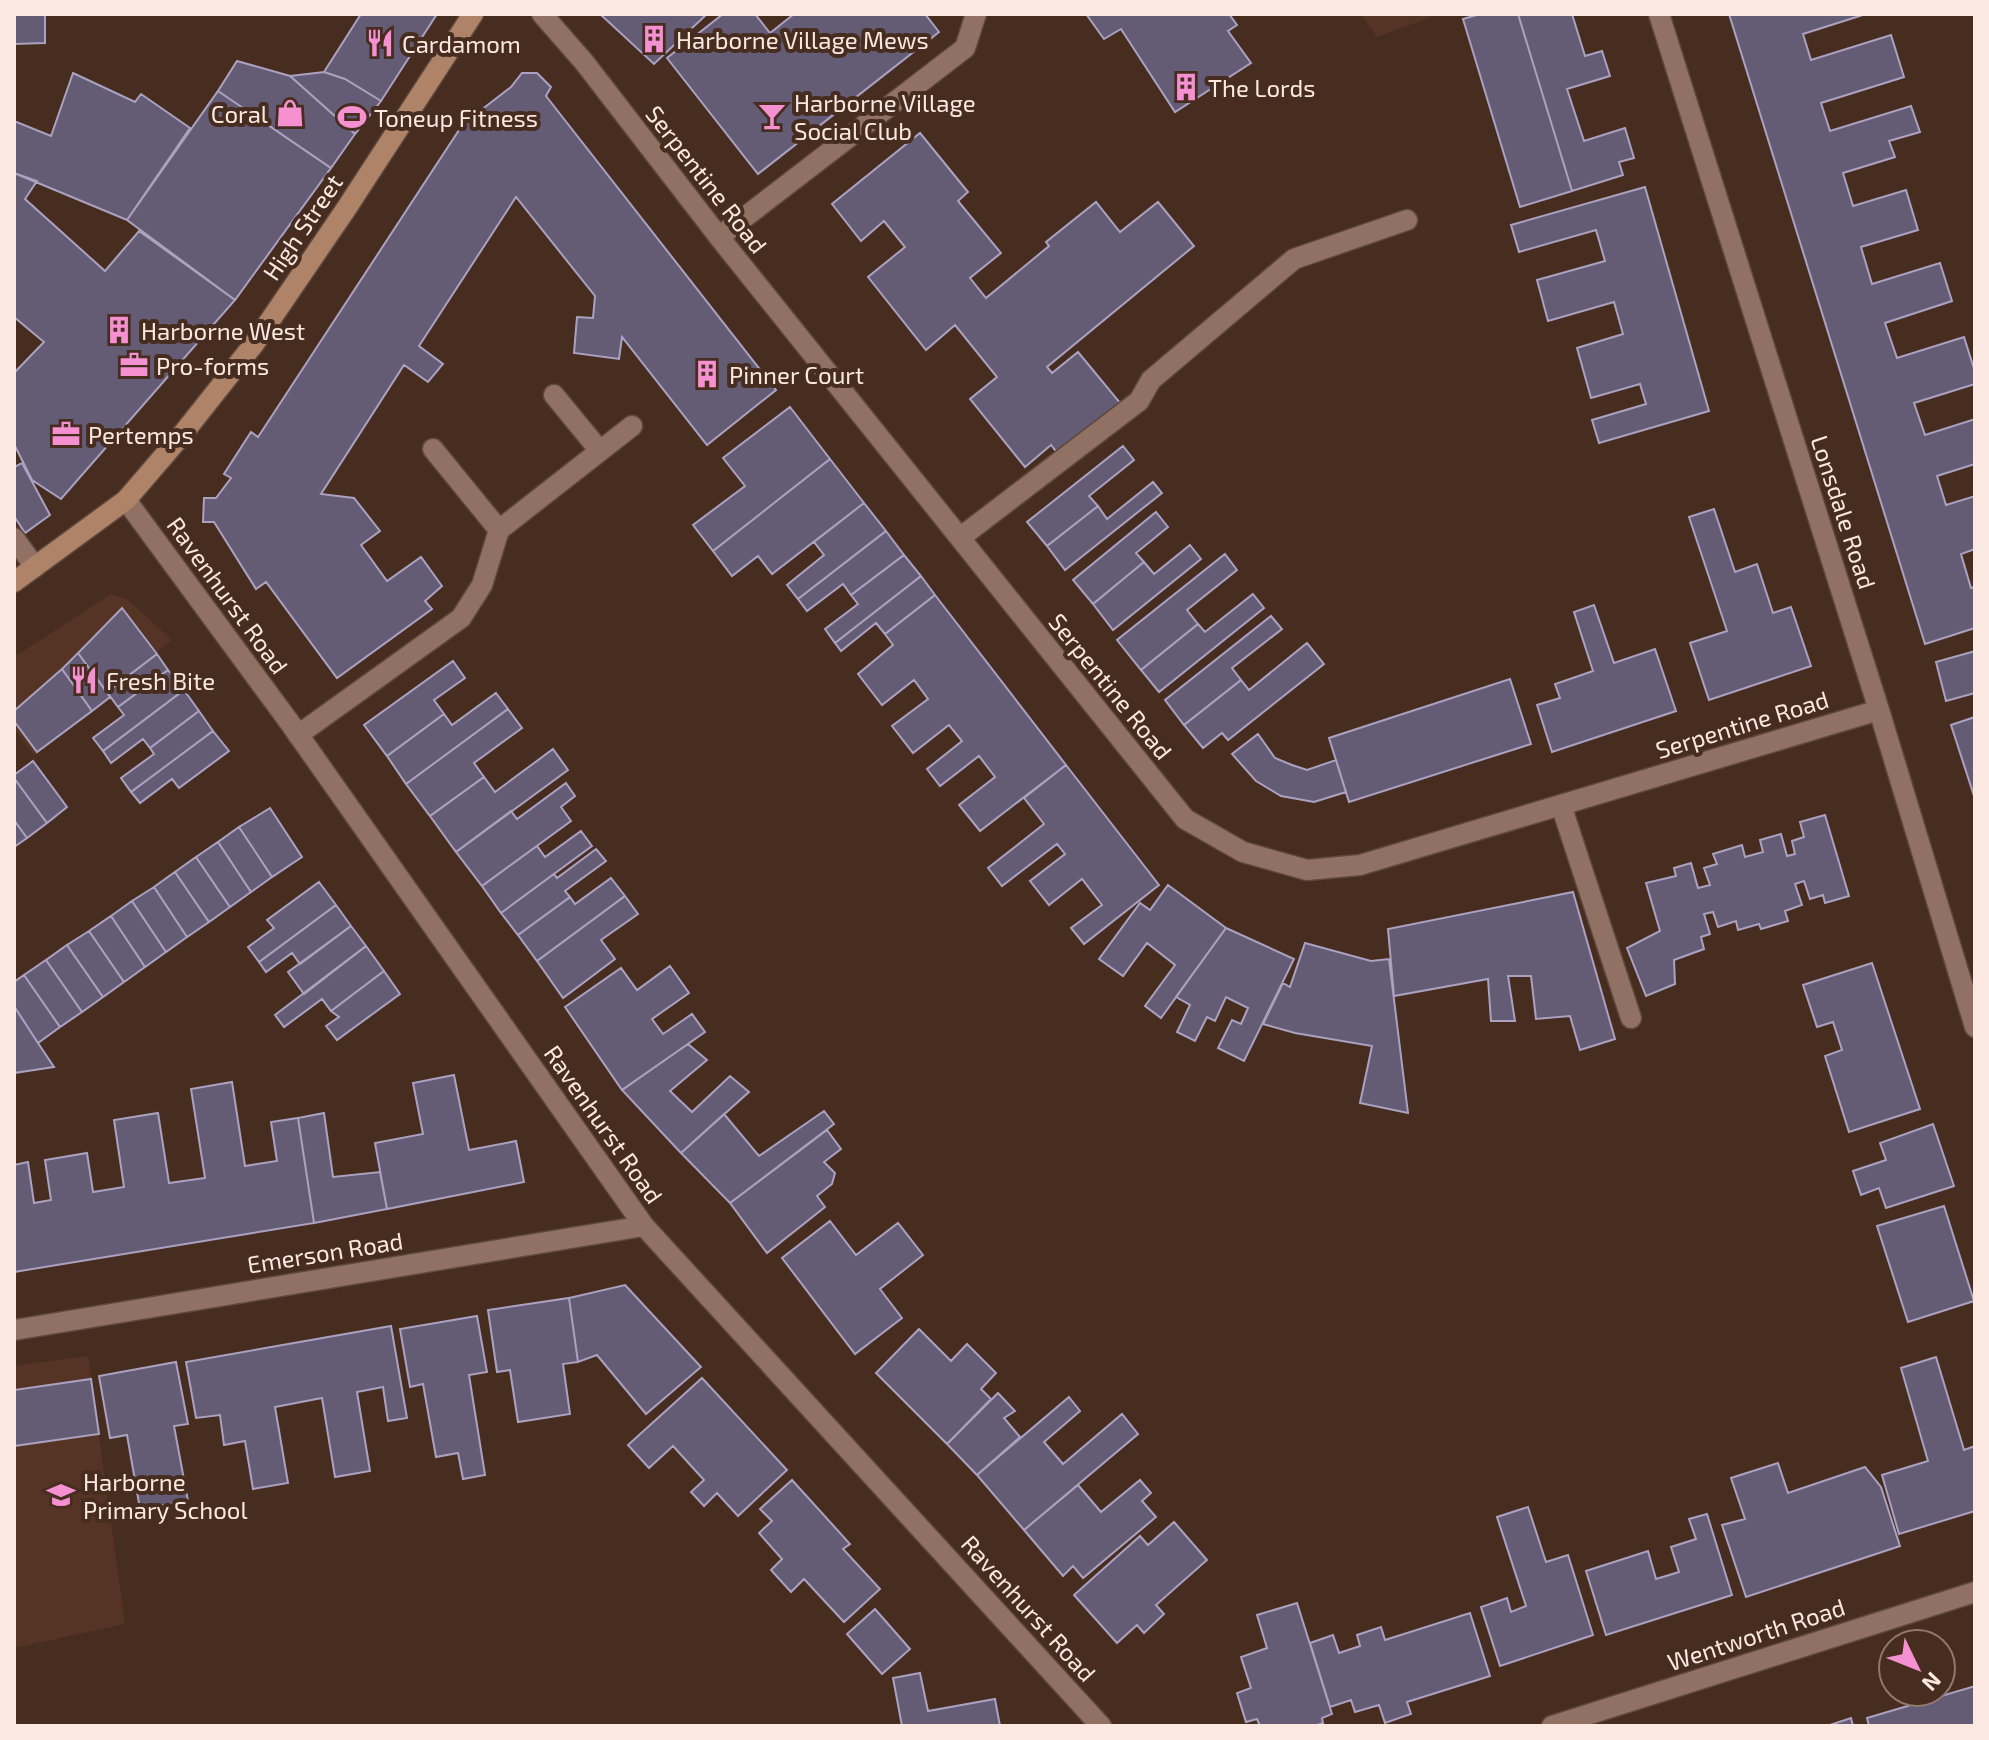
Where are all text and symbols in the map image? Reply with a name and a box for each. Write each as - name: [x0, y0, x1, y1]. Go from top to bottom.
- building icon: Harborne Village Mews: [639, 24, 669, 54]
- place label: Harborne Village Mews: [676, 25, 929, 54]
- restaurant icon: Cardamom: [365, 28, 395, 58]
- place label: Cardamom: [402, 29, 521, 58]
- building icon: The Lords: [1171, 72, 1201, 102]
- place label: The Lords: [1208, 73, 1315, 102]
- place label: Harborne Village Social Club: [794, 88, 976, 145]
- shop icon: Coral: [275, 98, 305, 128]
- place label: Coral: [211, 99, 268, 128]
- street label: Serpentine Road: [640, 99, 774, 259]
- bar icon: Harborne Village Social Club: [757, 101, 787, 131]
- sports icon: Toneup Fitness: [337, 102, 367, 132]
- place label: Toneup Fitness: [374, 103, 538, 132]
- street label: High Street: [256, 169, 348, 285]
- building icon: Harborne West: [104, 315, 134, 345]
- place label: Harborne West: [141, 316, 305, 345]
- office icon: Pro-forms: [119, 350, 149, 380]
- place label: Pro-forms: [156, 351, 269, 380]
- building icon: Pinner Court: [692, 359, 722, 389]
- place label: Pinner Court: [729, 360, 864, 389]
- office icon: Pertemps: [51, 419, 81, 449]
- place label: Pertemps: [88, 420, 194, 449]
- street label: Lonsdale Road: [1806, 432, 1882, 592]
- street label: Ravenhurst Road: [161, 511, 295, 679]
- street label: Serpentine Road: [1043, 607, 1179, 765]
- restaurant icon: Fresh Bite: [69, 665, 99, 695]
- place label: Fresh Bite: [106, 666, 215, 695]
- street label: Serpentine Road: [1652, 684, 1832, 764]
- street label: Ravenhurst Road: [539, 1039, 669, 1209]
- street label: Emerson Road: [245, 1225, 405, 1279]
- place label: Harborne Primary School: [83, 1467, 248, 1524]
- school or university icon: Harborne Primary School: [46, 1480, 76, 1510]
- street label: Ravenhurst Road: [956, 1529, 1102, 1687]
- street label: Wentworth Road: [1664, 1592, 1848, 1676]
- north arrow: [1877, 1628, 1957, 1708]
- text: N: [1917, 1668, 1947, 1697]

